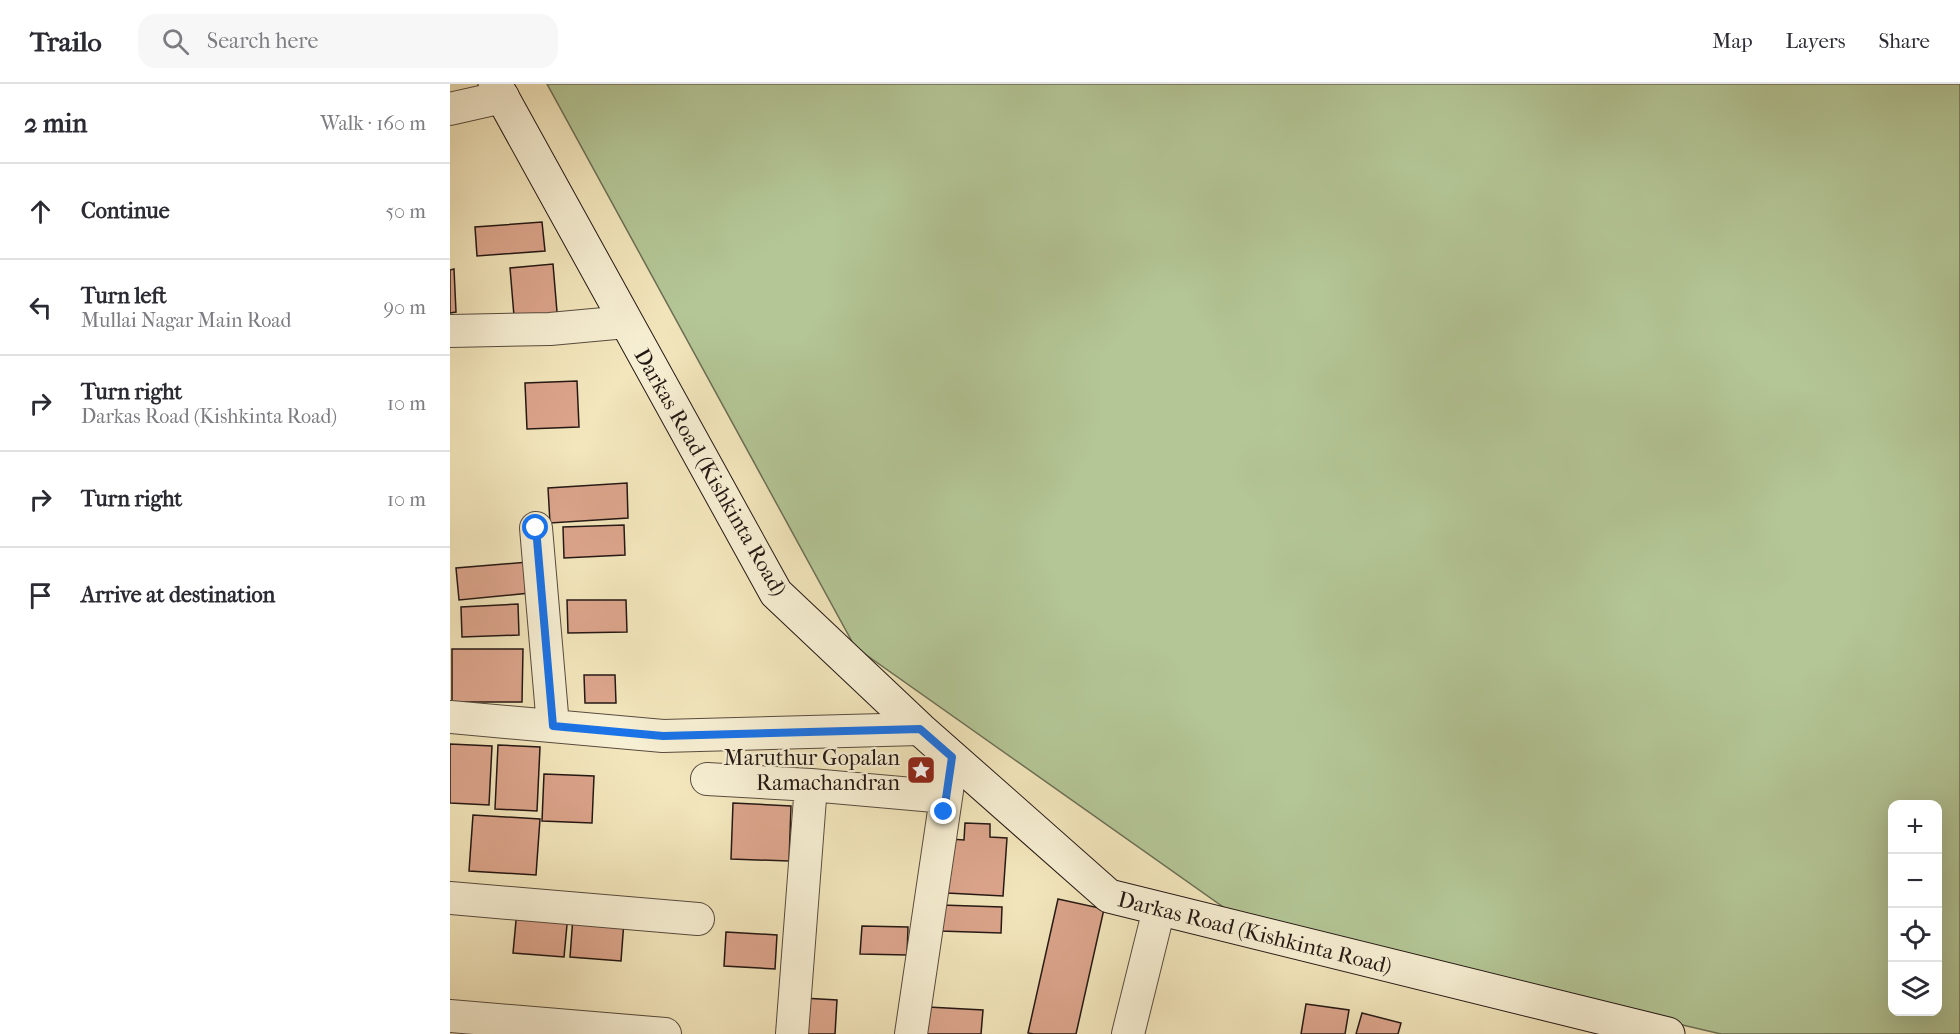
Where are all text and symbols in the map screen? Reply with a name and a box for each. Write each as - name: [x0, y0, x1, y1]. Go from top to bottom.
- search box: [138, 14, 558, 68]
- text: Trailo: [30, 25, 102, 58]
- icon: search: [159, 25, 192, 58]
- text: Search here: [207, 28, 318, 54]
- text: Map: [1712, 29, 1753, 53]
- text: Layers: [1786, 29, 1845, 53]
- text: Share: [1878, 29, 1930, 53]
- text: 2 min: [24, 108, 87, 139]
- text: Walk · 160 m: [320, 112, 426, 135]
- icon: ahead: [24, 195, 57, 228]
- text: Continue: [81, 198, 170, 224]
- text: 50 m: [385, 200, 426, 223]
- text: Turn left: [81, 283, 167, 309]
- icon: left: [24, 291, 57, 324]
- text: 90 m: [384, 296, 426, 319]
- text: Mullai Nagar Main Road: [81, 309, 292, 332]
- street label: Darkas Road (Kishkinta Road): [628, 344, 792, 601]
- text: Turn right: [81, 379, 182, 405]
- icon: right: [24, 387, 57, 420]
- text: 10 m: [387, 392, 426, 415]
- text: Darkas Road (Kishkinta Road): [81, 405, 337, 428]
- icon: right: [24, 483, 57, 516]
- text: Turn right: [81, 486, 182, 512]
- text: 10 m: [387, 488, 426, 511]
- route start: [522, 514, 548, 540]
- icon: arrive: [24, 579, 57, 612]
- text: Arrive at destination: [81, 582, 275, 608]
- place label: Maruthur Gopalan Ramachandran: [724, 745, 900, 796]
- place icon: Maruthur Gopalan Ramachandran: [905, 754, 937, 786]
- route end: [930, 798, 956, 824]
- map controls: [1888, 800, 1942, 1016]
- button: +: [1888, 800, 1942, 854]
- button: −: [1888, 854, 1942, 908]
- street label: Darkas Road (Kishkinta Road): [1115, 886, 1395, 980]
- button: locate: [1888, 908, 1942, 962]
- button: layers: [1888, 962, 1942, 1016]

